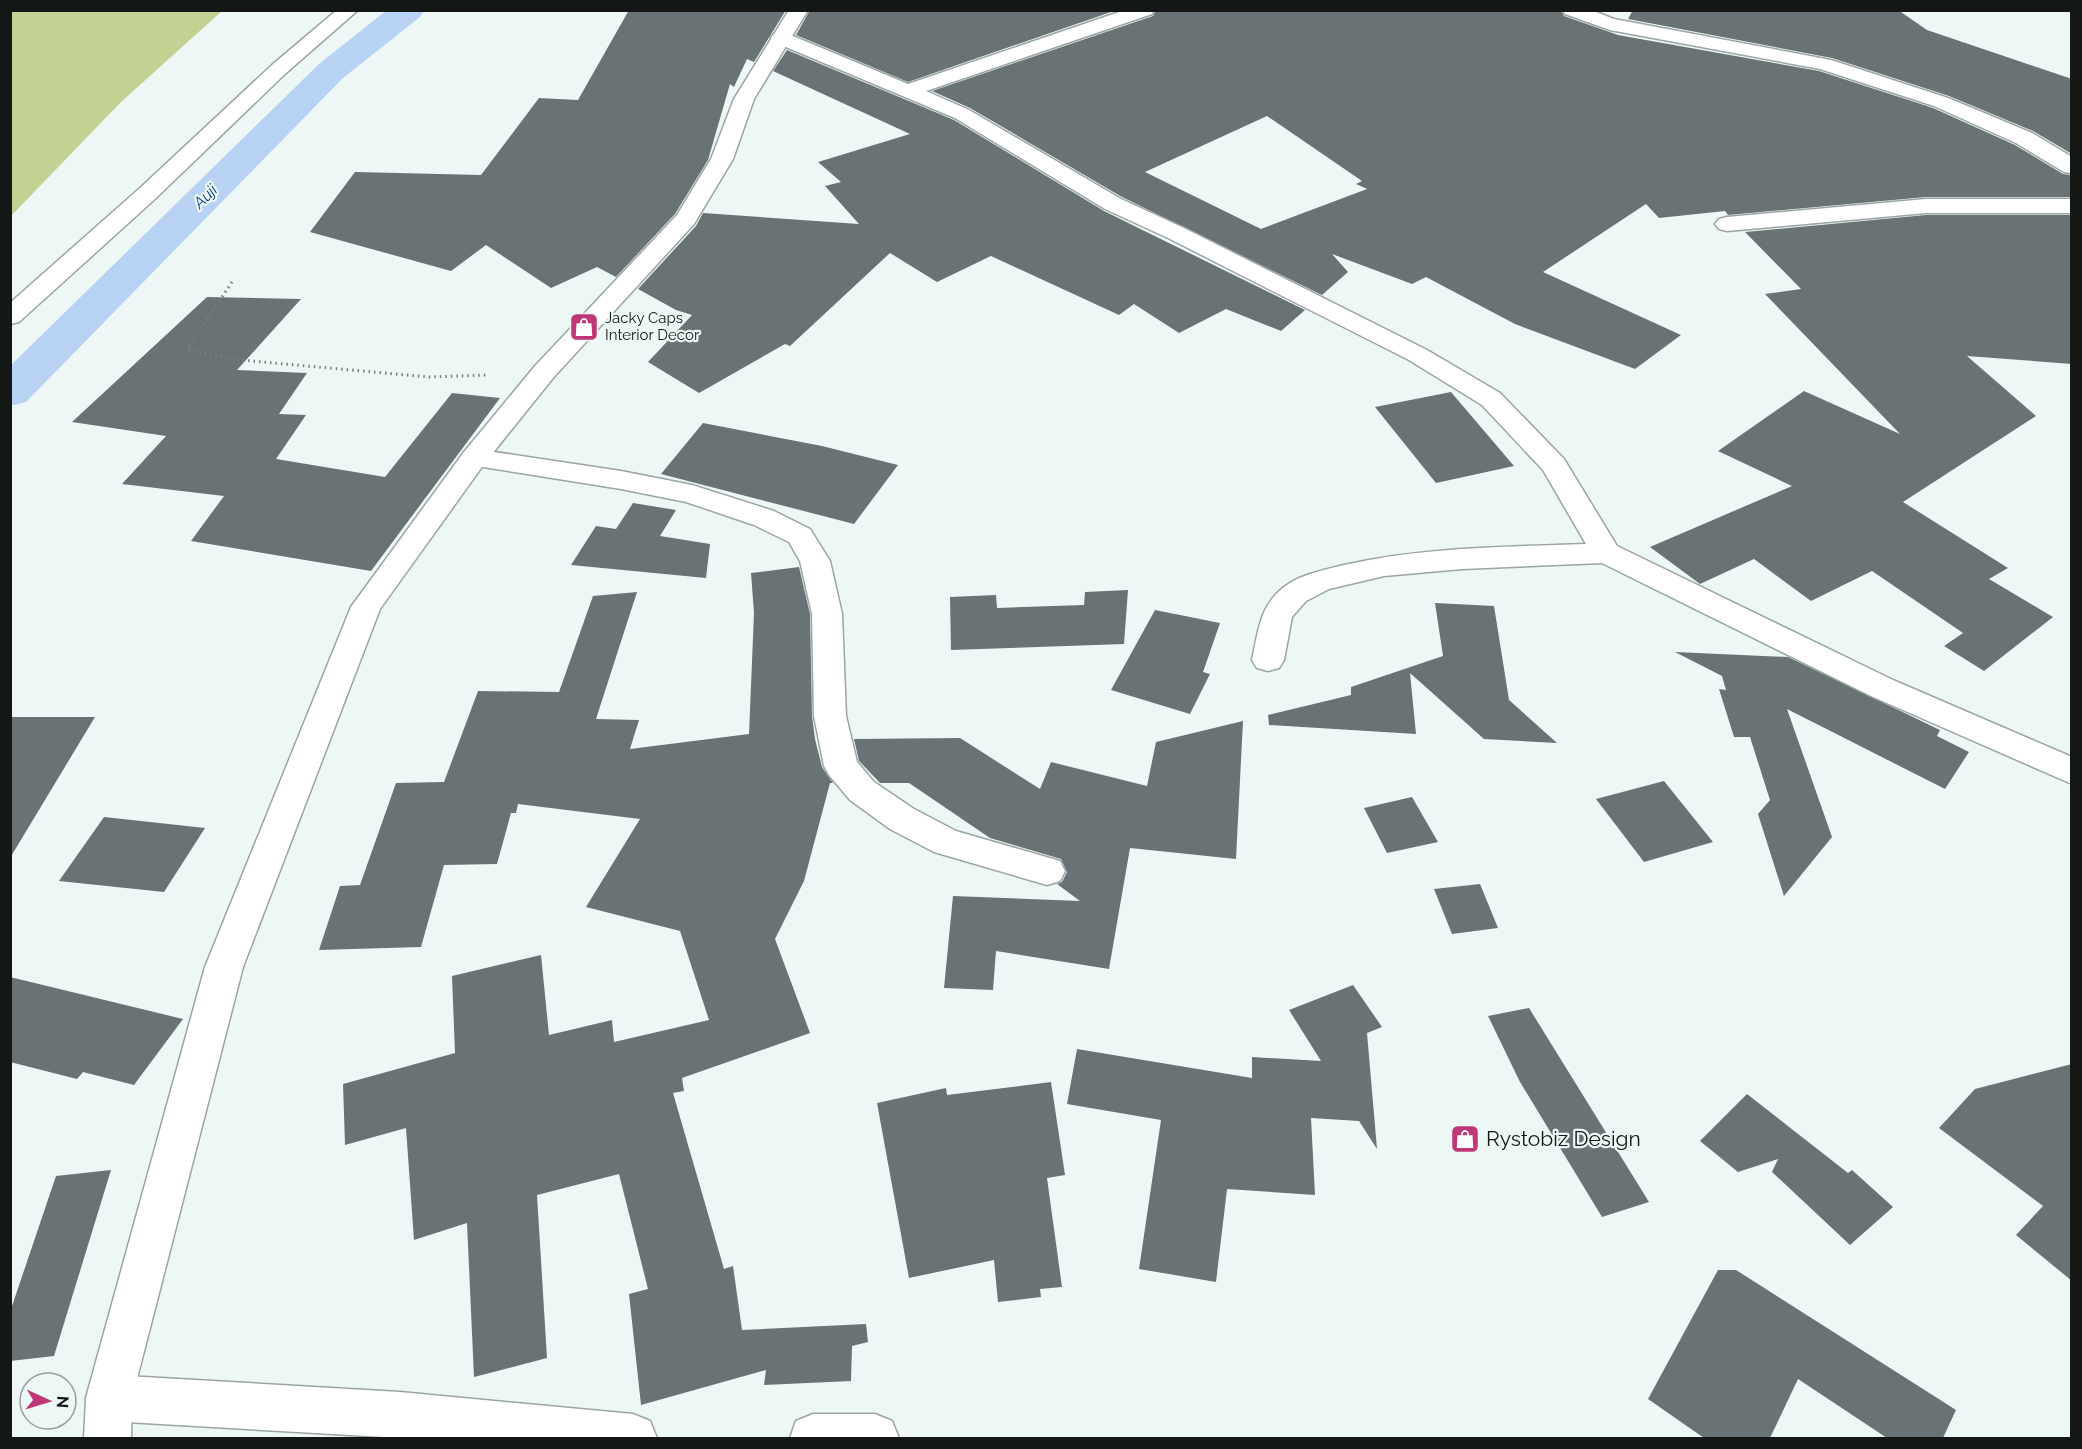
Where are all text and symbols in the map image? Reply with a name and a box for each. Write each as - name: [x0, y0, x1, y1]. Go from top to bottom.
- water label: Auji: [189, 180, 222, 213]
- place label: Jacky Caps Interior Decor: [605, 309, 700, 344]
- shop icon: Jacky Caps Interior Decor: [568, 311, 600, 343]
- shop icon: Rystobiz Design: [1449, 1123, 1481, 1155]
- place label: Rystobiz Design: [1486, 1126, 1641, 1151]
- north arrow: [18, 1371, 78, 1431]
- text: N: [53, 1395, 72, 1409]

